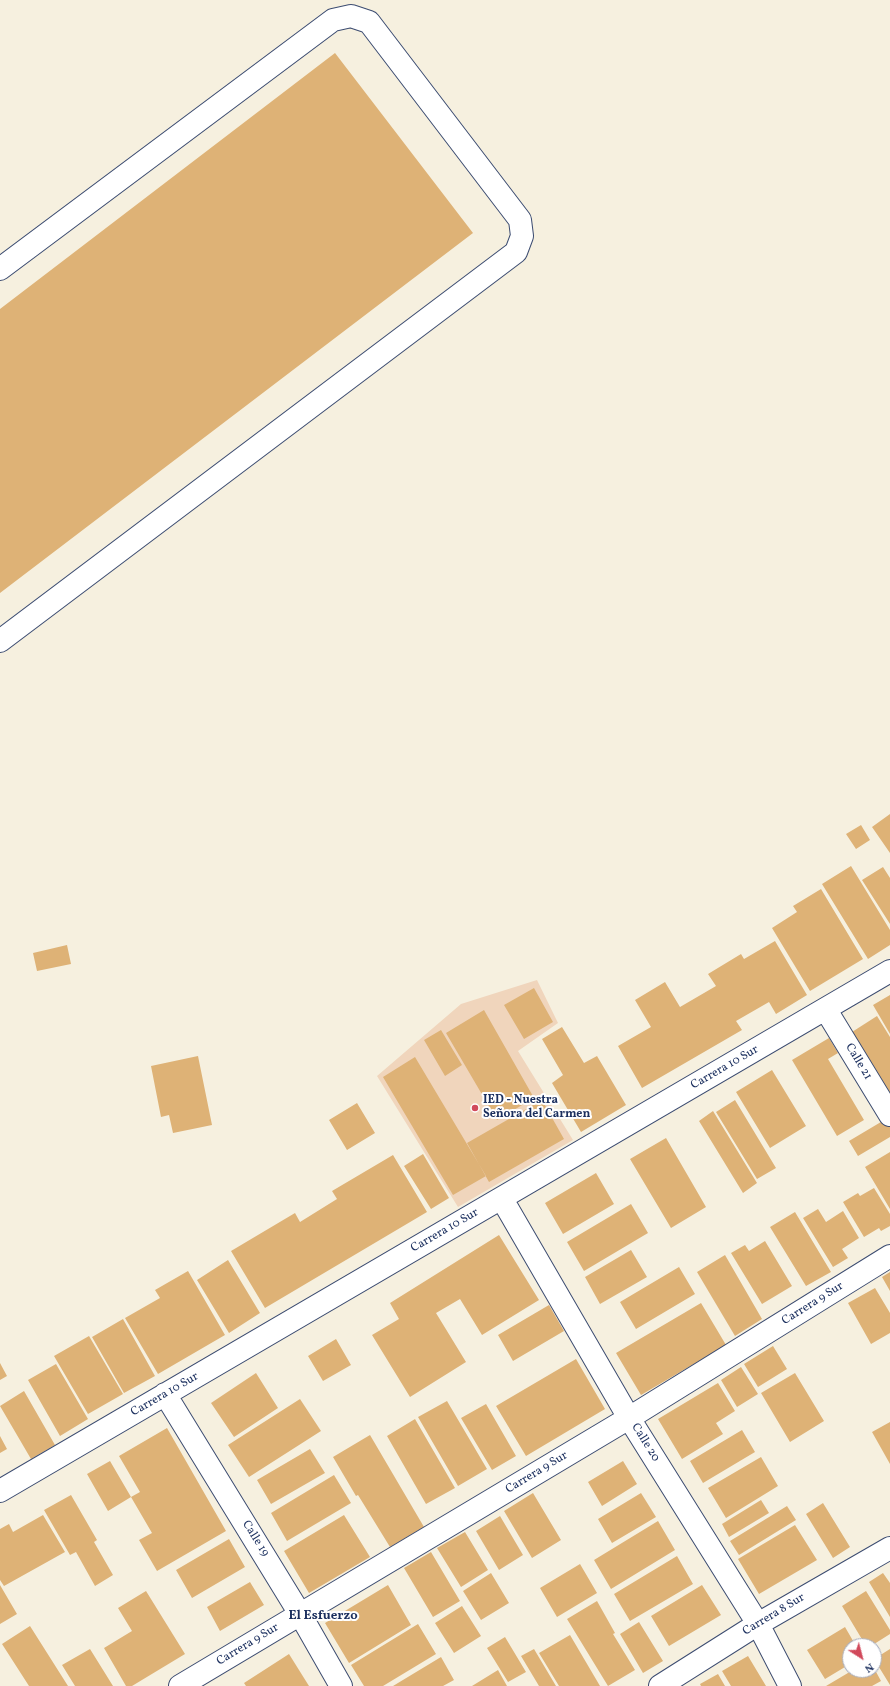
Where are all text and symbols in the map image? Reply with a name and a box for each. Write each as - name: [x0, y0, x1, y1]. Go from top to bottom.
- street label: Calle 21: [841, 1041, 875, 1083]
- street label: Carrera 10 Sur: [689, 1043, 761, 1093]
- place label: IED - Nuestra Señora del Carmen: [483, 1094, 590, 1122]
- marker: IED - Nuestra Señora del Carmen: [470, 1103, 480, 1113]
- street label: Carrera 10 Sur: [409, 1206, 481, 1256]
- street label: Carrera 9 Sur: [779, 1279, 847, 1329]
- street label: Carrera 10 Sur: [129, 1370, 201, 1420]
- street label: Calle 20: [628, 1421, 662, 1465]
- street label: Carrera 9 Sur: [503, 1449, 571, 1497]
- street label: Calle 19: [238, 1518, 272, 1560]
- street label: Carrera 8 Sur: [740, 1591, 808, 1639]
- district label: El Esfuerzo: [288, 1609, 358, 1625]
- street label: Carrera 9 Sur: [214, 1621, 282, 1669]
- north arrow: [842, 1638, 882, 1678]
- text: N: [861, 1659, 876, 1676]

